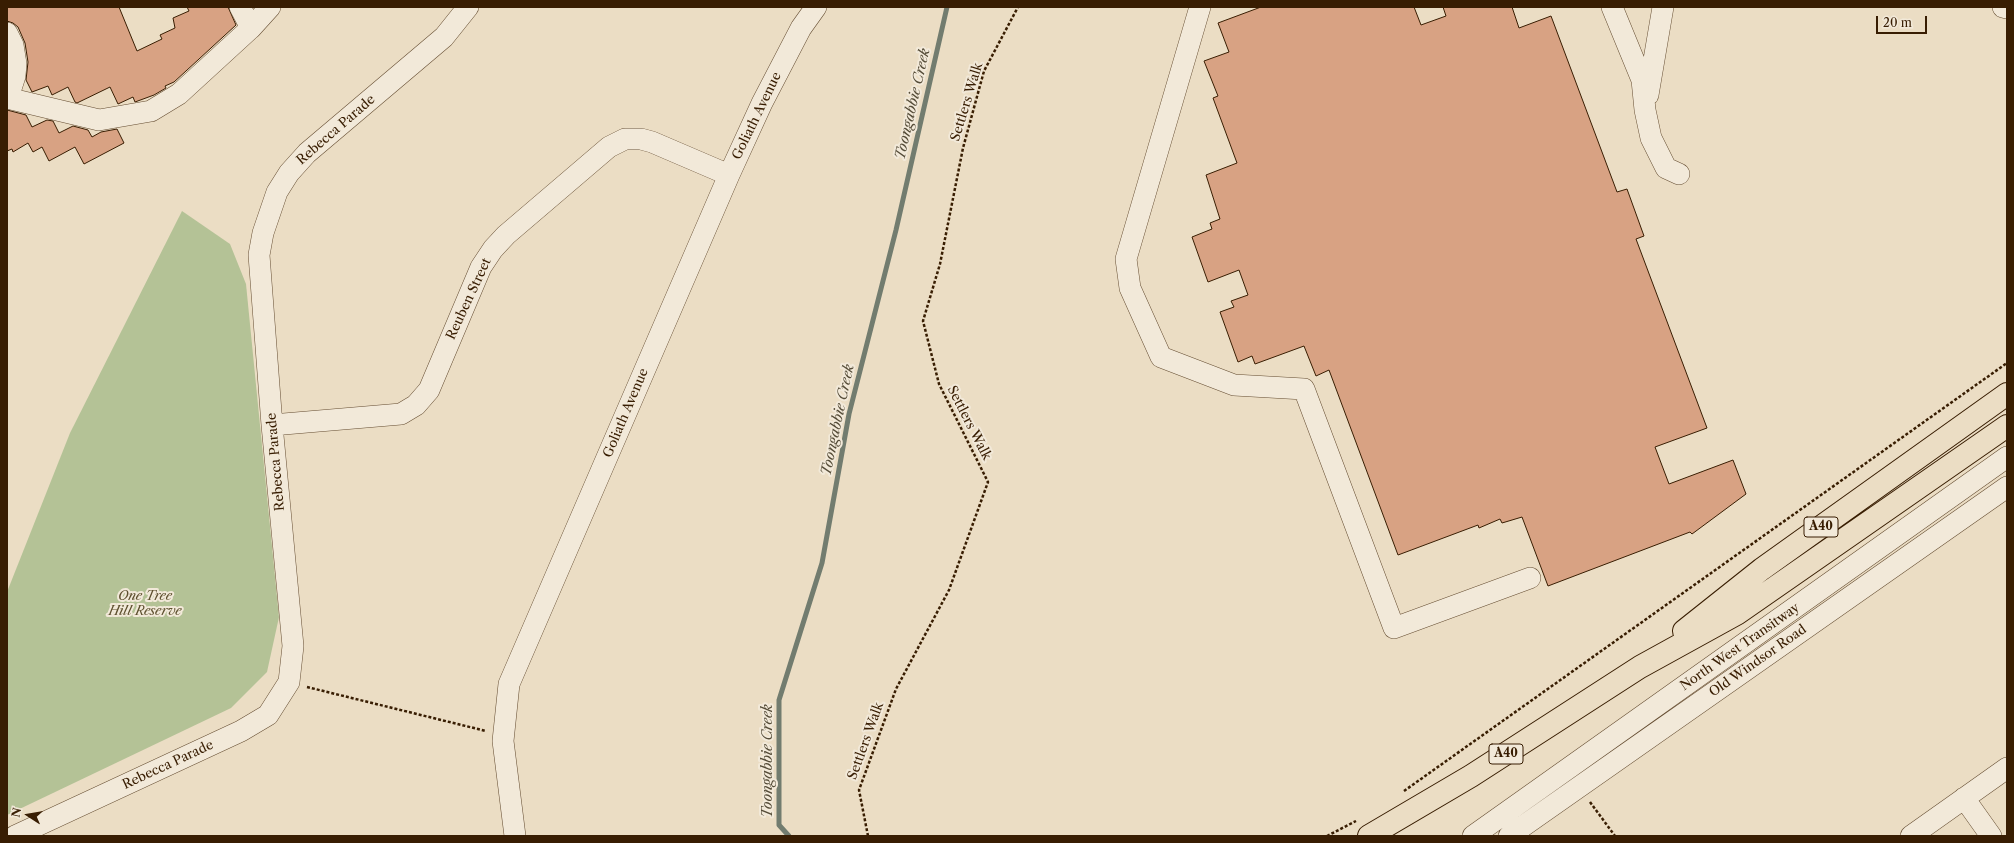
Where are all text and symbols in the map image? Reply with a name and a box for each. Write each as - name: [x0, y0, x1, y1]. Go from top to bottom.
- scale bar: [1878, 8, 1929, 34]
- text: 20 m: [1883, 15, 1912, 30]
- water label: Toongabbie Creek: [892, 47, 934, 161]
- street label: Settlers Walk: [948, 61, 986, 143]
- street label: Goliath Avenue: [729, 70, 785, 162]
- street label: Rebecca Parade: [294, 92, 378, 168]
- street label: Reuben Street: [443, 256, 495, 342]
- water label: Toongabbie Creek: [818, 363, 858, 477]
- street label: Goliath Avenue: [600, 366, 652, 460]
- street label: Settlers Walk: [944, 383, 994, 463]
- street label: Rebecca Parade: [264, 412, 288, 512]
- road number: A40: [1804, 517, 1838, 537]
- park label: One Tree Hill Reserve: [108, 588, 182, 619]
- street label: North West Transitway: [1677, 600, 1803, 694]
- street label: Old Windsor Road: [1706, 622, 1810, 700]
- street label: Settlers Walk: [845, 700, 887, 782]
- water label: Toongabbie Creek: [760, 704, 776, 818]
- street label: Rebecca Parade: [120, 737, 216, 793]
- road number: A40: [1489, 744, 1523, 764]
- north arrow: [8, 795, 48, 835]
- text: N: [8, 806, 24, 819]

